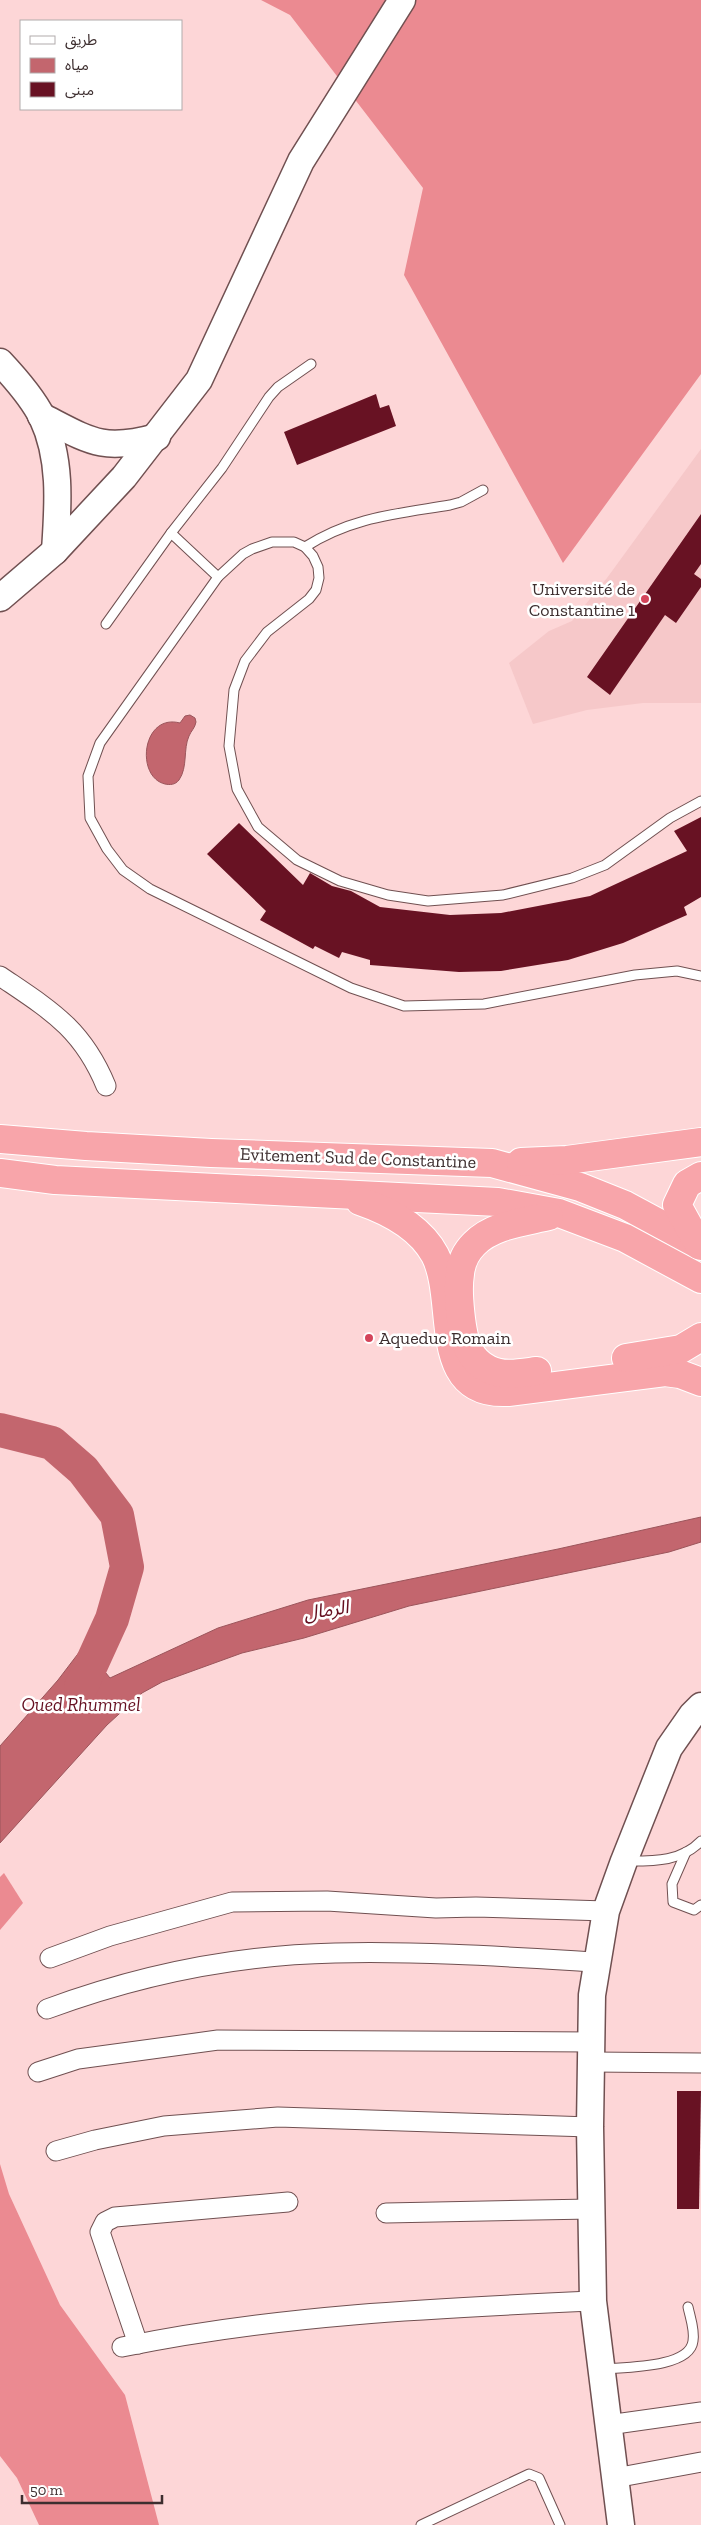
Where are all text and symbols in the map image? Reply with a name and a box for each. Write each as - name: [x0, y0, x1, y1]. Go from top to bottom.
- legend: [20, 20, 182, 110]
- text: طريق: [65, 31, 97, 50]
- text: مياه: [65, 56, 89, 74]
- text: مبنى: [65, 81, 94, 99]
- place label: Université de Constantine 1: [529, 578, 635, 621]
- marker: Université de Constantine 1: [639, 593, 651, 605]
- street label: Evitement Sud de Constantine: [240, 1143, 476, 1173]
- place label: Aqueduc Romain: [379, 1327, 511, 1349]
- marker: Aqueduc Romain: [363, 1332, 375, 1344]
- water label: الرمال: [302, 1595, 352, 1625]
- water label: Oued Rhummel: [21, 1693, 141, 1716]
- scale bar: [22, 2472, 162, 2504]
- text: 50 m: [30, 2481, 63, 2499]

